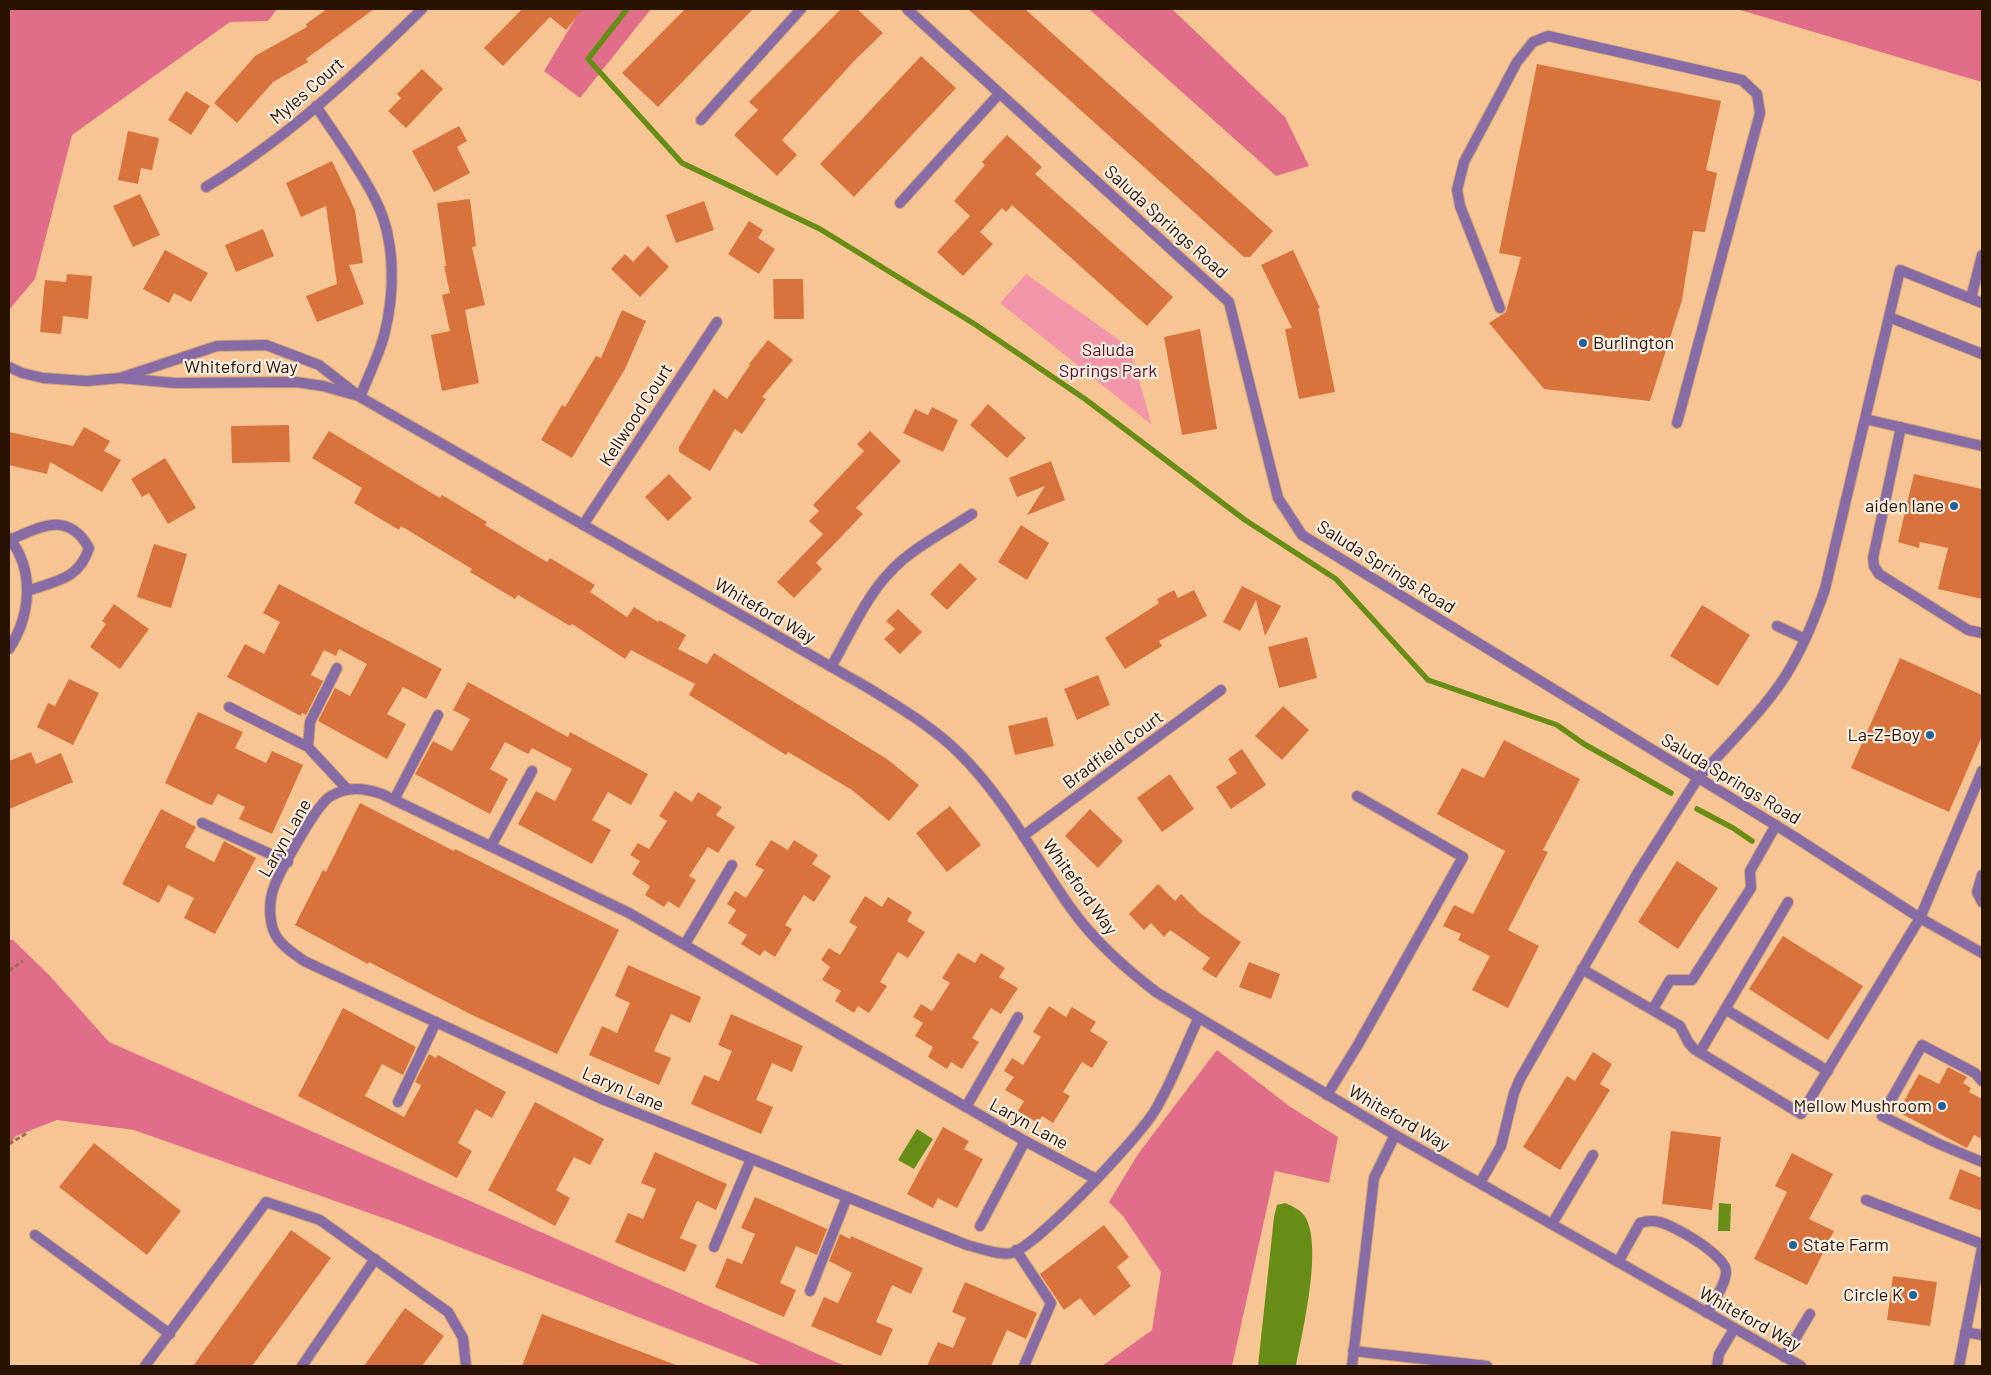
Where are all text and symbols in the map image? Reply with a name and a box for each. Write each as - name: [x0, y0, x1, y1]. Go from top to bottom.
- street label: Myles Court: [266, 53, 348, 129]
- street label: Saluda Springs Road: [1100, 161, 1232, 283]
- place label: Burlington: [1593, 332, 1674, 354]
- marker: Burlington: [1577, 337, 1589, 349]
- park label: Saluda Springs Park: [1059, 339, 1157, 382]
- street label: Whiteford Way: [184, 356, 298, 378]
- street label: Kellwood Court: [595, 360, 677, 470]
- place label: aiden lane: [1865, 495, 1944, 517]
- marker: aiden lane: [1948, 500, 1960, 512]
- street label: Saluda Springs Road: [1313, 516, 1459, 618]
- street label: Whiteford Way: [710, 573, 820, 649]
- street label: Bradfield Court: [1059, 706, 1167, 794]
- place label: La-Z-Boy: [1847, 724, 1920, 746]
- street label: Saluda Springs Road: [1657, 729, 1805, 829]
- marker: La-Z-Boy: [1924, 729, 1936, 741]
- street label: Laryn Lane: [254, 795, 316, 881]
- street label: Whiteford Way: [1038, 835, 1122, 939]
- street label: Laryn Lane: [579, 1062, 667, 1116]
- street label: Whiteford Way: [1344, 1080, 1454, 1156]
- street label: Laryn Lane: [986, 1094, 1072, 1154]
- place label: Mellow Mushroom: [1793, 1095, 1932, 1117]
- marker: Mellow Mushroom: [1936, 1100, 1948, 1112]
- place label: State Farm: [1803, 1234, 1889, 1256]
- marker: State Farm: [1787, 1239, 1799, 1251]
- street label: Whiteford Way: [1695, 1282, 1805, 1356]
- place label: Circle K: [1843, 1284, 1903, 1306]
- marker: Circle K: [1907, 1289, 1919, 1301]

